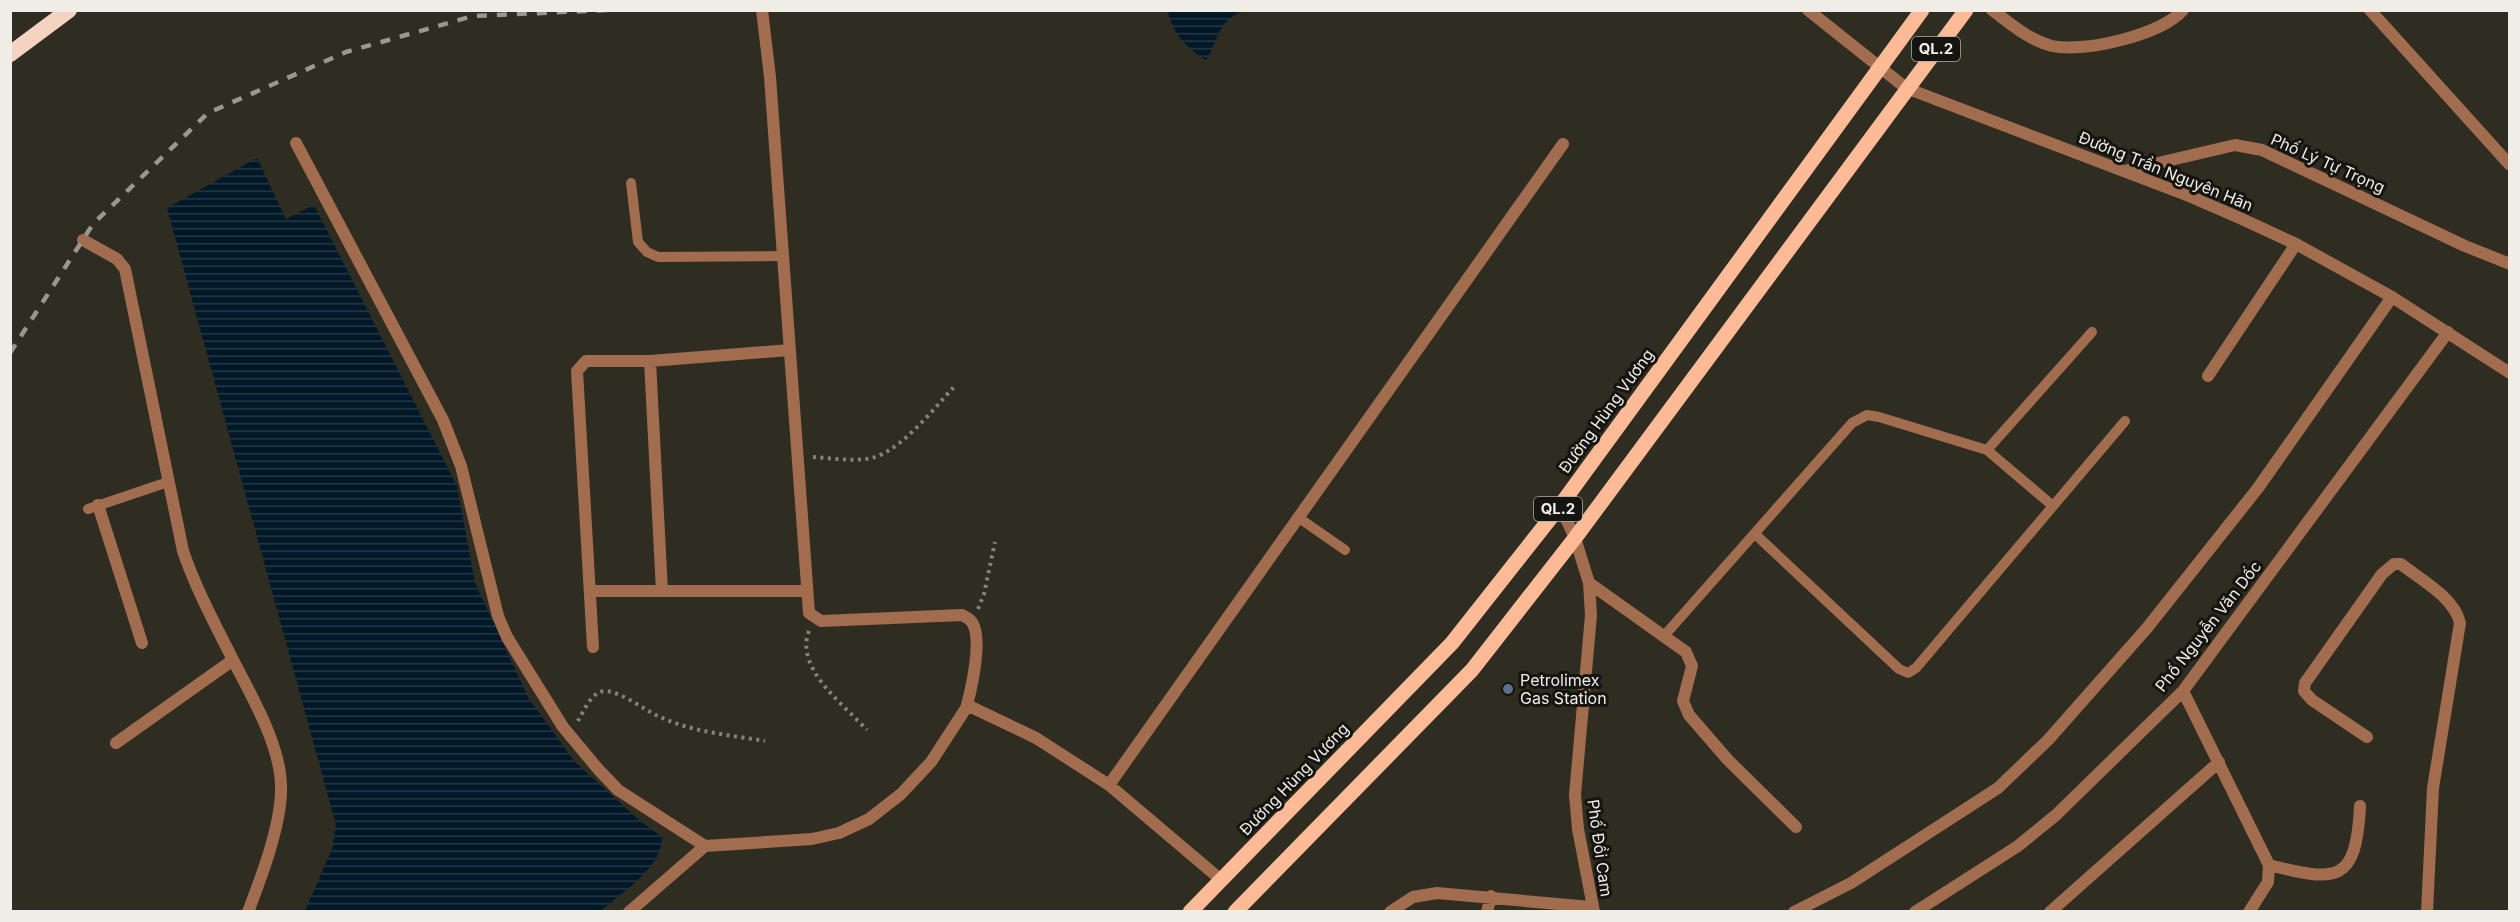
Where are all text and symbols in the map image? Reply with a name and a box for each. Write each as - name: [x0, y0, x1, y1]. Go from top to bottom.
- road number: QL.2: [1912, 37, 1960, 61]
- street label: Đường Trần Nguyên Hãn: [2076, 127, 2256, 215]
- street label: Phố Lý Tự Trọng: [2268, 129, 2388, 197]
- street label: Đường Hùng Vương: [1554, 345, 1658, 477]
- road number: QL.2: [1534, 497, 1582, 521]
- street label: Phố Nguyễn Văn Dốc: [2151, 557, 2265, 695]
- place label: Petrolimex Gas Station: [1520, 670, 1607, 708]
- marker: Petrolimex Gas Station: [1501, 682, 1515, 696]
- street label: Đường Hùng Vương: [1235, 719, 1353, 839]
- street label: Phố Đồi Cam: [1583, 798, 1617, 898]

